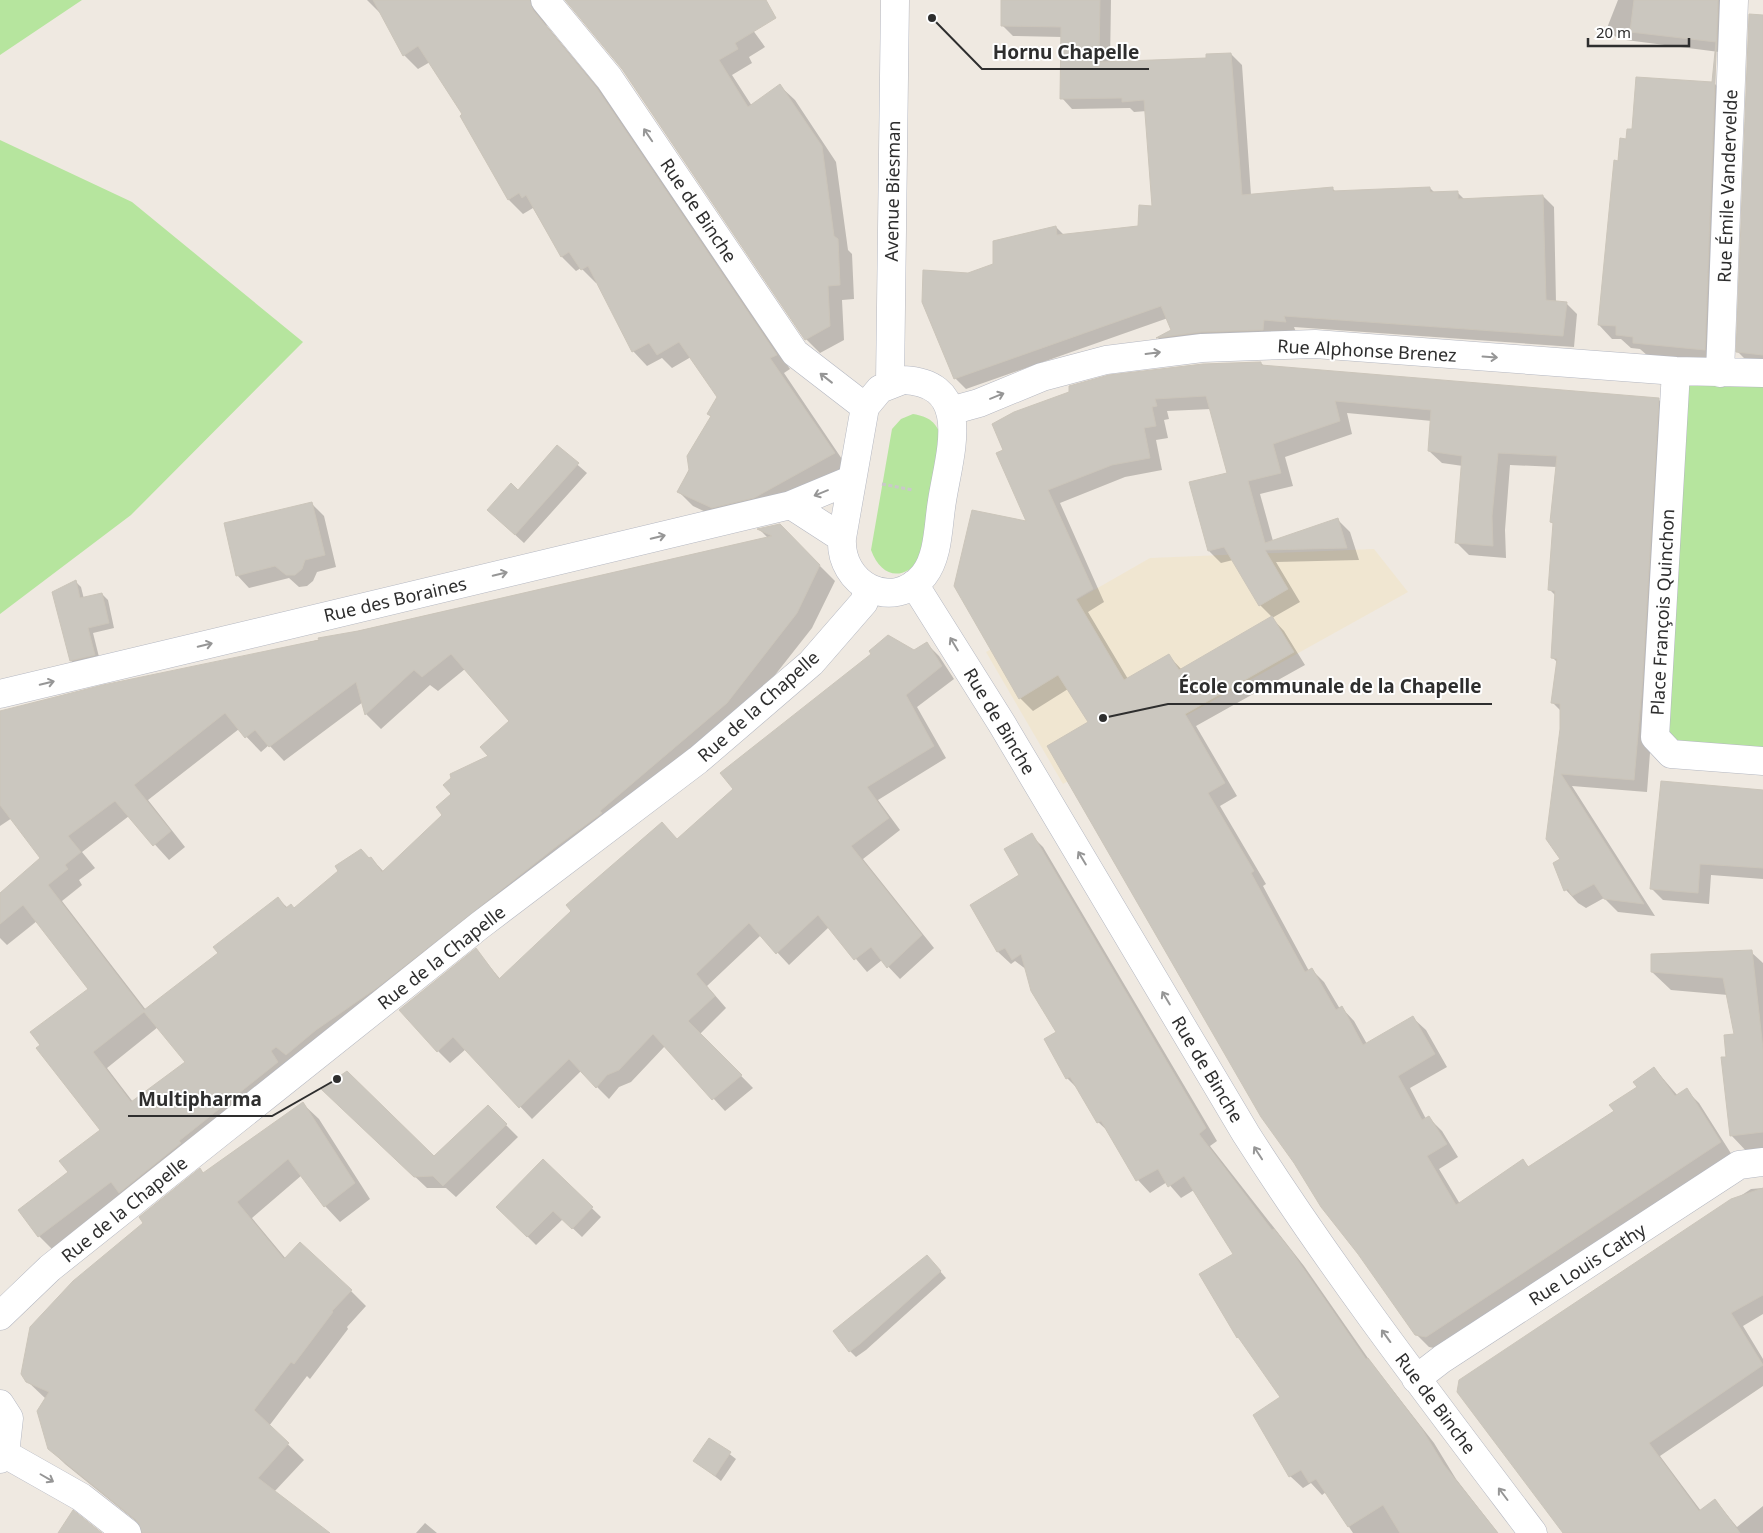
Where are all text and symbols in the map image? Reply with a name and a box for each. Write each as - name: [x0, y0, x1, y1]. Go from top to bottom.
- scale bar: [1588, 15, 1689, 47]
- text: 20 m: [1596, 22, 1631, 42]
- callout: Hornu Chapelle: [982, 35, 1149, 69]
- text: Hornu Chapelle: [993, 39, 1139, 65]
- street label: Rue Émile Vandervelde: [1712, 89, 1742, 283]
- street label: Avenue Biesman: [879, 120, 905, 262]
- one-way arrow: [643, 129, 653, 143]
- street label: Rue de Binche: [655, 153, 743, 267]
- street label: Rue Alphonse Brenez: [1277, 333, 1457, 367]
- one-way arrow: [1145, 348, 1161, 358]
- one-way arrow: [1481, 352, 1497, 362]
- one-way arrow: [820, 372, 833, 383]
- one-way arrow: [989, 390, 1004, 400]
- one-way arrow: [814, 488, 829, 498]
- street label: Place François Quinchon: [1645, 508, 1679, 716]
- one-way arrow: [649, 532, 665, 541]
- one-way arrow: [491, 569, 507, 579]
- street label: Rue des Boraines: [321, 571, 469, 627]
- one-way arrow: [948, 638, 958, 652]
- one-way arrow: [197, 640, 213, 649]
- street label: Rue de la Chapelle: [692, 645, 824, 767]
- street label: Rue de Binche: [959, 663, 1041, 779]
- callout: École communale de la Chapelle: [1168, 670, 1492, 704]
- text: École communale de la Chapelle: [1178, 673, 1482, 699]
- one-way arrow: [39, 677, 55, 687]
- one-way arrow: [1077, 852, 1087, 866]
- street label: Rue de la Chapelle: [372, 900, 510, 1014]
- one-way arrow: [1160, 992, 1170, 1006]
- street label: Rue de Binche: [1167, 1011, 1249, 1127]
- callout: Multipharma: [128, 1082, 272, 1116]
- text: Multipharma: [138, 1086, 262, 1112]
- one-way arrow: [1253, 1146, 1263, 1160]
- street label: Rue de la Chapelle: [56, 1151, 192, 1267]
- street label: Rue Louis Cathy: [1524, 1217, 1651, 1311]
- one-way arrow: [1380, 1329, 1391, 1343]
- street label: Rue de Binche: [1390, 1348, 1482, 1458]
- one-way arrow: [40, 1473, 55, 1483]
- one-way arrow: [1498, 1488, 1509, 1501]

